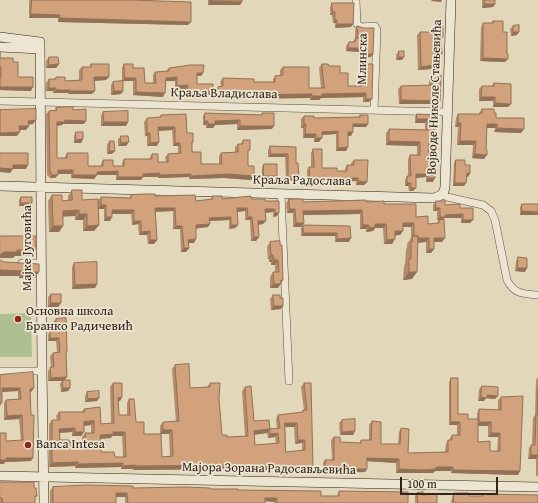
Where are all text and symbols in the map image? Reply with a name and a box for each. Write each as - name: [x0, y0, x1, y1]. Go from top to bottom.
- street label: Војводе Николе Стањевића: [424, 19, 446, 175]
- street label: Млинска: [355, 33, 371, 85]
- street label: Краља Владислава: [170, 85, 278, 103]
- street label: Краља Радослава: [253, 172, 351, 190]
- street label: Мајке Југовића: [20, 205, 36, 291]
- place label: Основна школа Бранко Радичевић: [26, 304, 133, 335]
- marker: Основна школа Бранко Радичевић: [13, 314, 23, 324]
- place label: Banca Intesa: [36, 437, 105, 453]
- marker: Banca Intesa: [23, 440, 33, 450]
- street label: Мајора Зорана Радосављевића: [182, 460, 356, 478]
- scale bar: [402, 469, 500, 495]
- text: 100 m: [407, 475, 437, 492]

